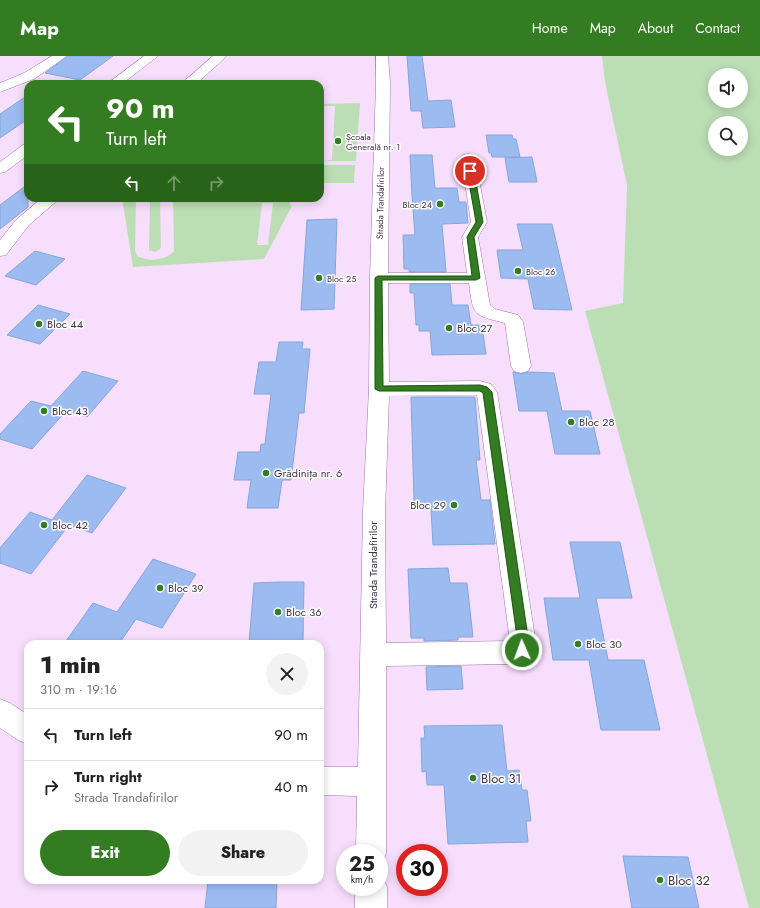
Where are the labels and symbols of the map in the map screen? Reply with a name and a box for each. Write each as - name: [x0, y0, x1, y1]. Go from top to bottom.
- place label: Școala Generală nr. 1: [346, 130, 400, 153]
- marker: Școala Generală nr. 1: [333, 136, 343, 146]
- pin: [453, 154, 487, 188]
- street label: Strada Trandafirilor: [373, 166, 387, 239]
- place label: Bloc 24: [403, 198, 432, 211]
- marker: Bloc 24: [435, 199, 445, 209]
- place label: Bloc 26: [526, 265, 555, 278]
- marker: Bloc 26: [513, 266, 523, 276]
- place label: Bloc 25: [327, 272, 356, 285]
- marker: Bloc 25: [314, 273, 324, 283]
- place label: Bloc 44: [47, 316, 84, 332]
- marker: Bloc 44: [34, 319, 44, 329]
- place label: Bloc 27: [457, 320, 492, 336]
- marker: Bloc 27: [444, 323, 454, 333]
- place label: Bloc 43: [52, 403, 88, 419]
- marker: Bloc 43: [39, 406, 49, 416]
- place label: Bloc 28: [579, 414, 615, 430]
- marker: Bloc 28: [566, 417, 576, 427]
- place label: Grădinița nr. 6: [274, 465, 342, 481]
- marker: Grădinița nr. 6: [261, 468, 271, 478]
- place label: Bloc 29: [410, 497, 446, 513]
- marker: Bloc 29: [449, 500, 459, 510]
- place label: Bloc 42: [52, 517, 88, 533]
- marker: Bloc 42: [39, 520, 49, 530]
- street label: Strada Trandafirilor: [365, 521, 381, 609]
- place label: Bloc 39: [168, 580, 204, 596]
- marker: Bloc 39: [155, 583, 165, 593]
- place label: Bloc 36: [286, 604, 322, 620]
- marker: Bloc 36: [273, 607, 283, 617]
- position arrow: [501, 629, 543, 671]
- place label: Bloc 30: [586, 636, 622, 652]
- marker: Bloc 30: [573, 639, 583, 649]
- place label: Bloc 31: [481, 769, 521, 788]
- marker: Bloc 31: [468, 773, 478, 783]
- speed limit sign: 30: [396, 844, 448, 896]
- place label: Bloc 32: [668, 871, 710, 890]
- marker: Bloc 32: [655, 875, 665, 885]

